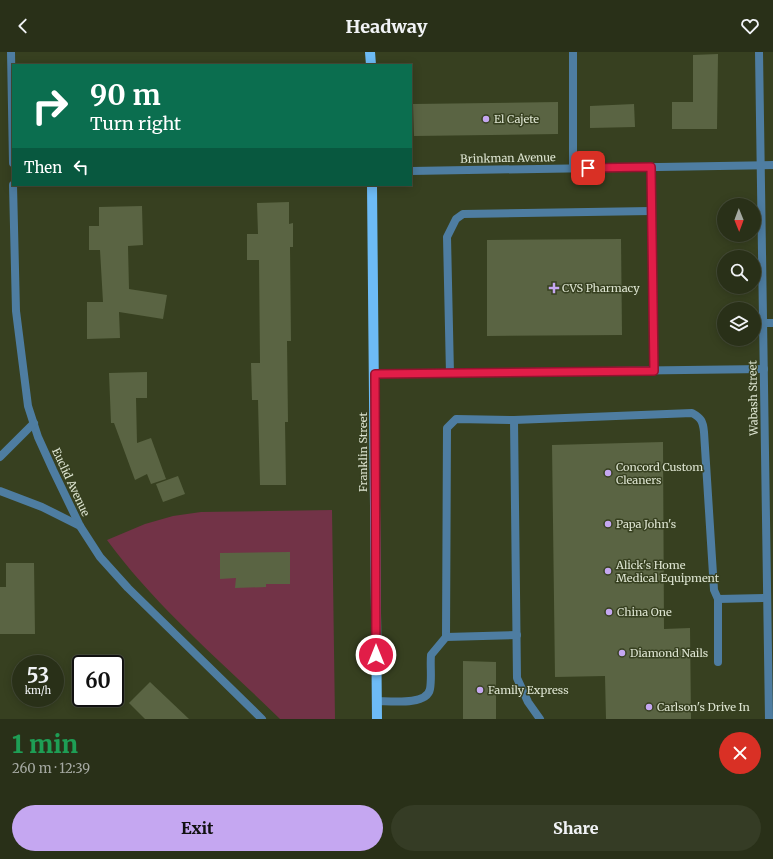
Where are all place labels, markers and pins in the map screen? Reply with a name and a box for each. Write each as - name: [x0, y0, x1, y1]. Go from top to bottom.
- place label: El Cajete: [494, 112, 539, 126]
- marker: El Cajete: [481, 114, 491, 124]
- pin: [571, 151, 605, 185]
- place label: CVS Pharmacy: [562, 281, 640, 295]
- marker: CVS Pharmacy: [549, 283, 559, 293]
- place label: Concord Custom Cleaners: [616, 460, 703, 487]
- marker: Concord Custom Cleaners: [603, 468, 613, 478]
- place label: Papa John's: [616, 517, 676, 531]
- marker: Papa John's: [603, 519, 613, 529]
- place label: Alick's Home Medical Equipment: [615, 558, 720, 585]
- marker: Alick's Home Medical Equipment: [603, 566, 613, 576]
- place label: China One: [617, 605, 672, 619]
- marker: China One: [604, 607, 614, 617]
- place label: Diamond Nails: [630, 646, 708, 660]
- marker: Diamond Nails: [617, 648, 627, 658]
- place label: Family Express: [488, 683, 569, 697]
- marker: Family Express: [475, 685, 485, 695]
- place label: Carlson's Drive In: [657, 700, 750, 714]
- marker: Carlson's Drive In: [644, 702, 654, 712]

